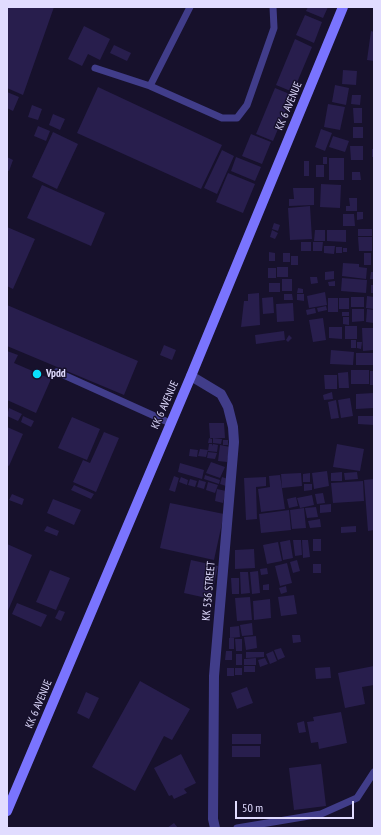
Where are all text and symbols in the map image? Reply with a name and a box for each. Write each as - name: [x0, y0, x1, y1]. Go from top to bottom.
- street label: KK 6 AVENUE: [273, 80, 305, 132]
- place label: Vpdd: [46, 367, 66, 381]
- marker: Vpdd: [31, 368, 43, 380]
- street label: KK 6 AVENUE: [149, 379, 181, 431]
- street label: KK 536 STREET: [200, 561, 218, 621]
- street label: KK 6 AVENUE: [23, 678, 55, 730]
- scale bar: [237, 793, 356, 819]
- text: 50 m: [242, 800, 263, 815]

